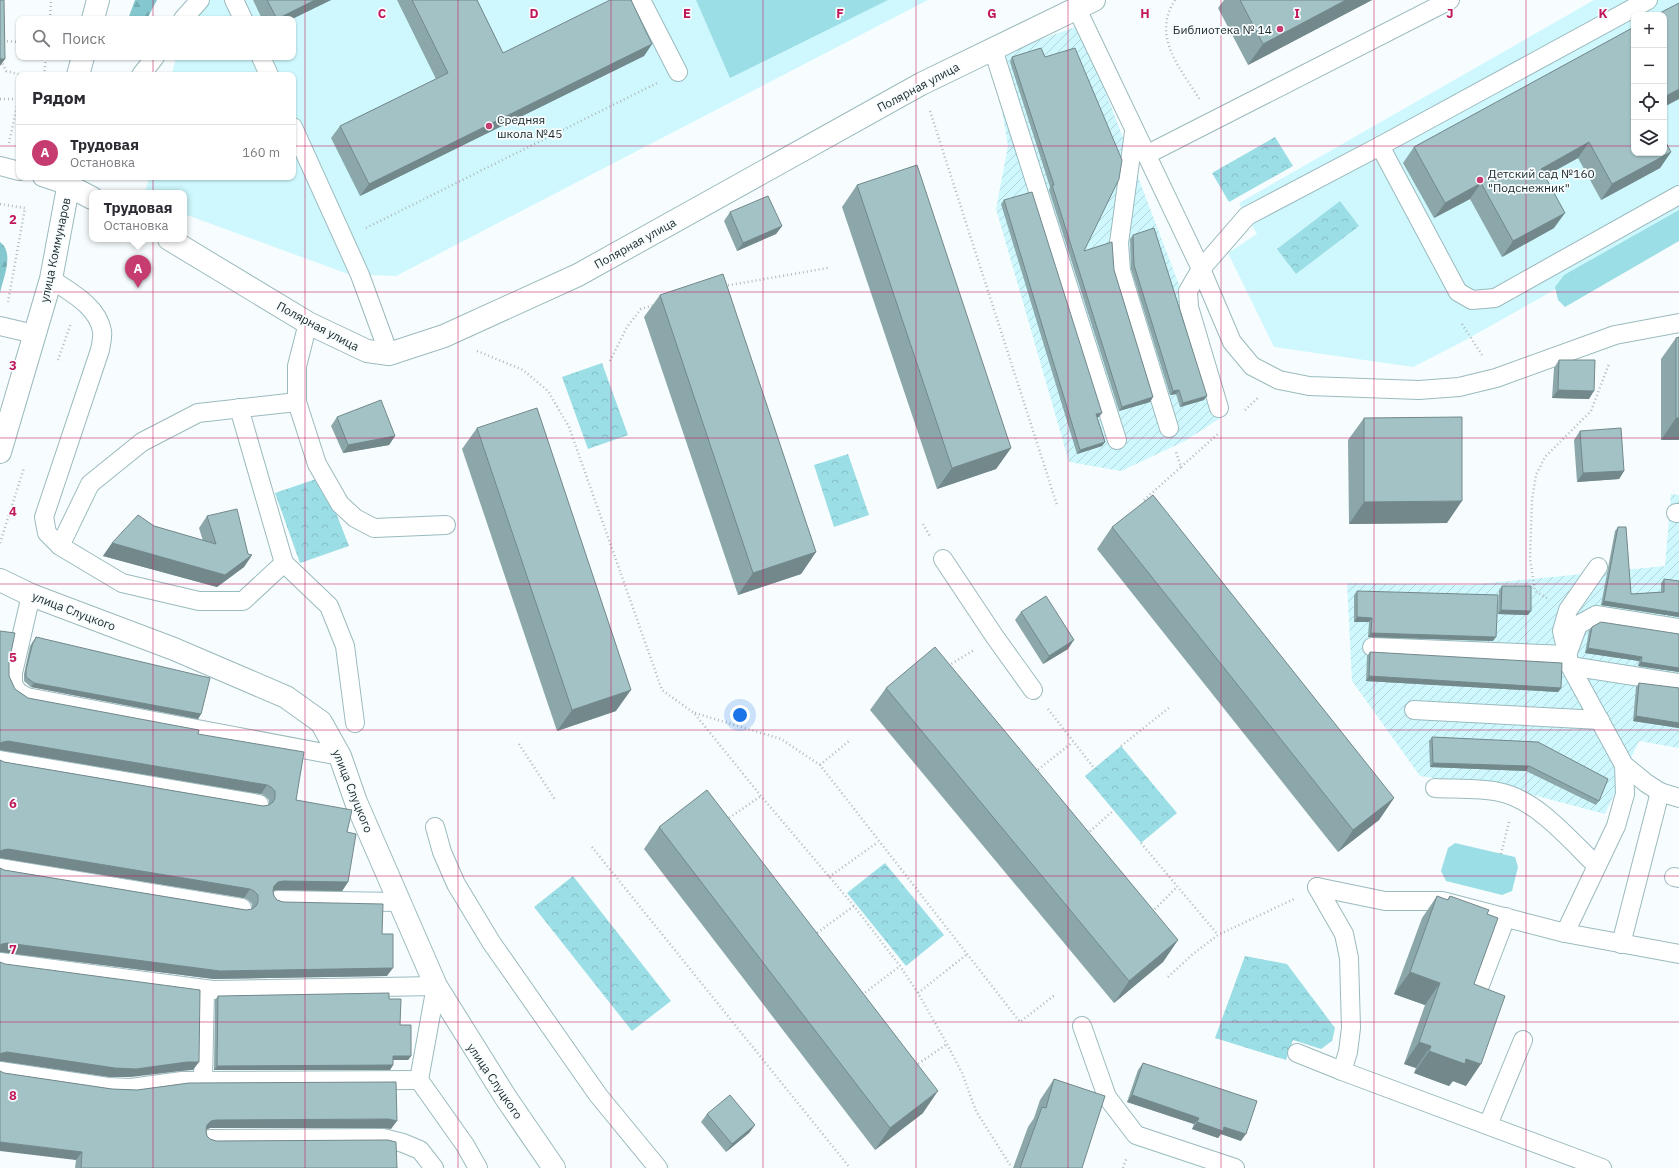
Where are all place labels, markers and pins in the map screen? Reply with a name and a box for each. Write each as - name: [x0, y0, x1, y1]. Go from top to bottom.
- place label: Библиотека № 14: [1173, 22, 1272, 37]
- marker: Библиотека № 14: [1275, 24, 1285, 34]
- place label: Средняя школа №45: [497, 112, 562, 141]
- marker: Средняя школа №45: [484, 121, 494, 131]
- place label: Детский сад №160 "Подснежник": [1488, 166, 1595, 195]
- marker: Детский сад №160 "Подснежник": [1475, 175, 1485, 185]
- pin: A: [125, 255, 151, 288]

